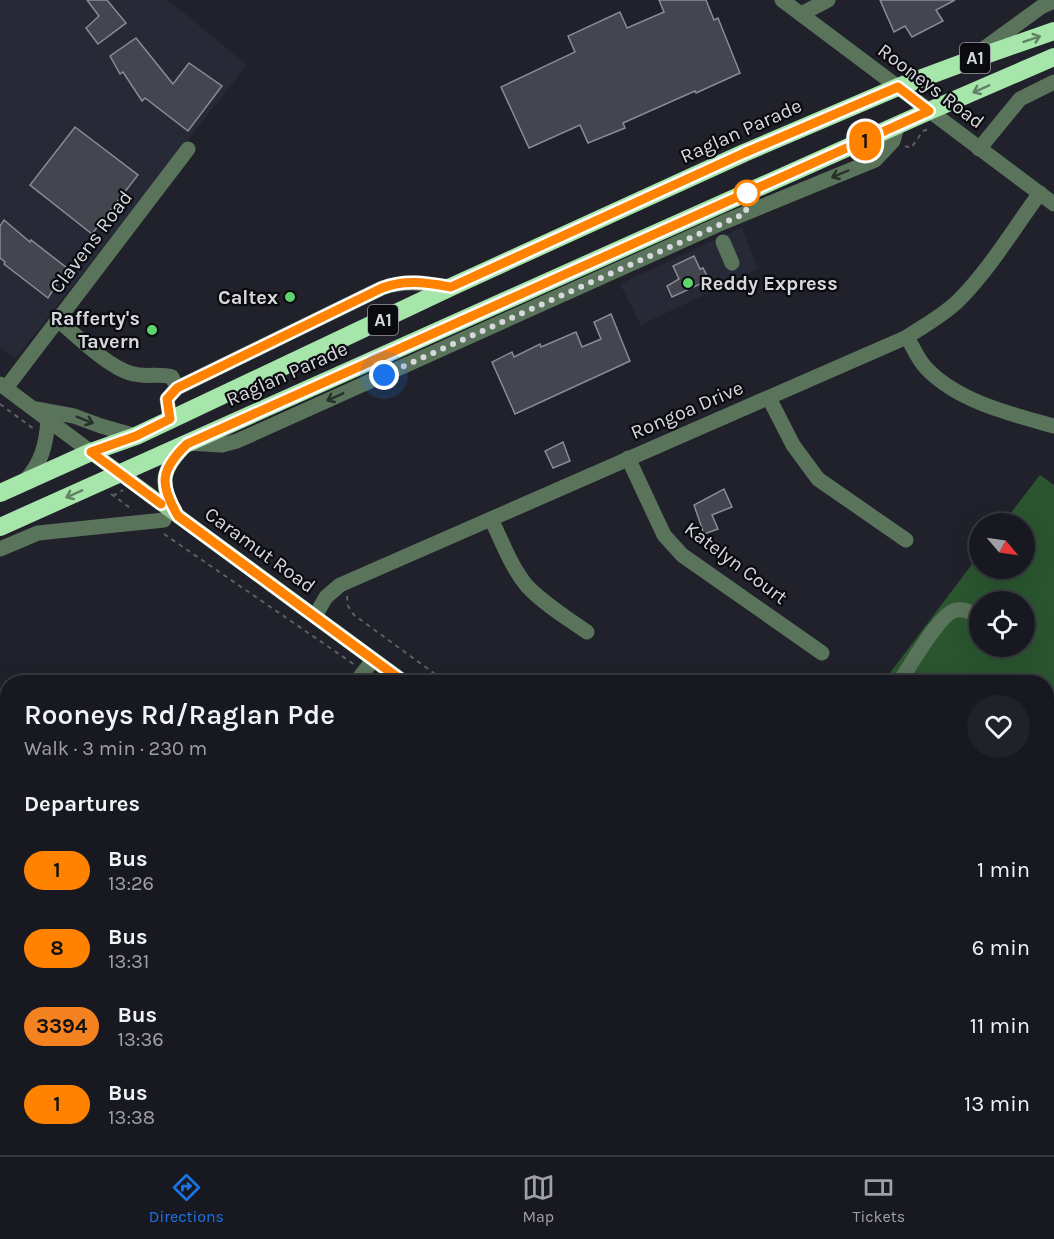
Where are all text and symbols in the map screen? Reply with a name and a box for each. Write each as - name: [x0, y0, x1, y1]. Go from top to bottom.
- one-way arrow: [1022, 33, 1041, 44]
- street label: Rooneys Road: [873, 39, 989, 133]
- road number: A1: [960, 43, 990, 73]
- one-way arrow: [973, 83, 991, 95]
- street label: Raglan Parade: [677, 94, 805, 168]
- line badge: 1: [846, 122, 884, 160]
- text: 1: [861, 129, 869, 153]
- one-way arrow: [831, 169, 850, 180]
- unlabelled marker: [734, 180, 760, 206]
- street label: Clavens Road: [45, 186, 137, 298]
- place label: Reddy Express: [700, 272, 838, 295]
- marker: Reddy Express: [681, 276, 695, 290]
- place label: Caltex: [218, 286, 278, 309]
- marker: Caltex: [283, 290, 297, 304]
- road number: A1: [368, 305, 398, 335]
- place label: Rafferty's Tavern: [50, 307, 140, 353]
- marker: Rafferty's Tavern: [145, 323, 159, 337]
- street label: Raglan Parade: [223, 337, 351, 411]
- your location: [369, 360, 399, 390]
- street label: Rongoa Drive: [627, 376, 747, 444]
- one-way arrow: [327, 392, 345, 403]
- one-way arrow: [75, 415, 94, 426]
- one-way arrow: [66, 489, 84, 500]
- street label: Caramut Road: [200, 502, 320, 598]
- north arrow: [969, 513, 1035, 579]
- map controls: [969, 513, 1035, 657]
- street label: Katelyn Court: [680, 517, 792, 609]
- button: locate: [969, 591, 1035, 657]
- button: heart: [967, 695, 1030, 758]
- text: Rooneys Rd/Raglan Pde: [24, 698, 335, 731]
- text: Walk · 3 min · 230 m: [24, 737, 207, 760]
- text: Departures: [24, 791, 140, 817]
- text: Bus: [108, 846, 148, 872]
- text: 1 min: [977, 857, 1030, 883]
- text: 1: [53, 858, 61, 882]
- text: 13:26: [108, 872, 154, 895]
- text: Bus: [108, 924, 148, 950]
- text: 6 min: [972, 935, 1030, 961]
- text: 8: [50, 936, 64, 960]
- text: 13:31: [108, 950, 149, 973]
- text: Bus: [117, 1002, 157, 1028]
- text: 11 min: [970, 1013, 1030, 1039]
- text: 3394: [36, 1014, 87, 1038]
- text: 13:36: [117, 1028, 164, 1051]
- text: Bus: [108, 1080, 148, 1106]
- text: 13 min: [964, 1091, 1030, 1117]
- text: 1: [53, 1092, 61, 1116]
- text: 13:38: [108, 1106, 155, 1129]
- tab: Directions: [149, 1171, 224, 1226]
- tab: Map: [522, 1171, 555, 1226]
- tab: Tickets: [852, 1171, 905, 1226]

